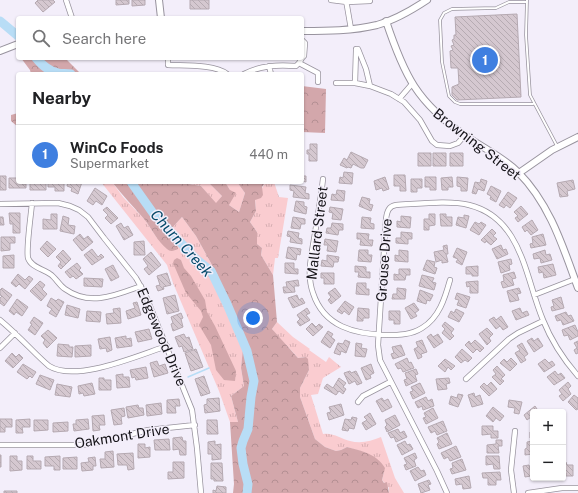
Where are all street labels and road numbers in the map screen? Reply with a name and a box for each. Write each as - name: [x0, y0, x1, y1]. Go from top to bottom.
- street label: Browning Street: [430, 105, 524, 183]
- street label: Mallard Street: [303, 185, 331, 281]
- street label: Grouse Drive: [373, 218, 395, 302]
- street label: Edgewood Drive: [134, 285, 190, 389]
- street label: Oakmont Drive: [73, 421, 171, 451]

